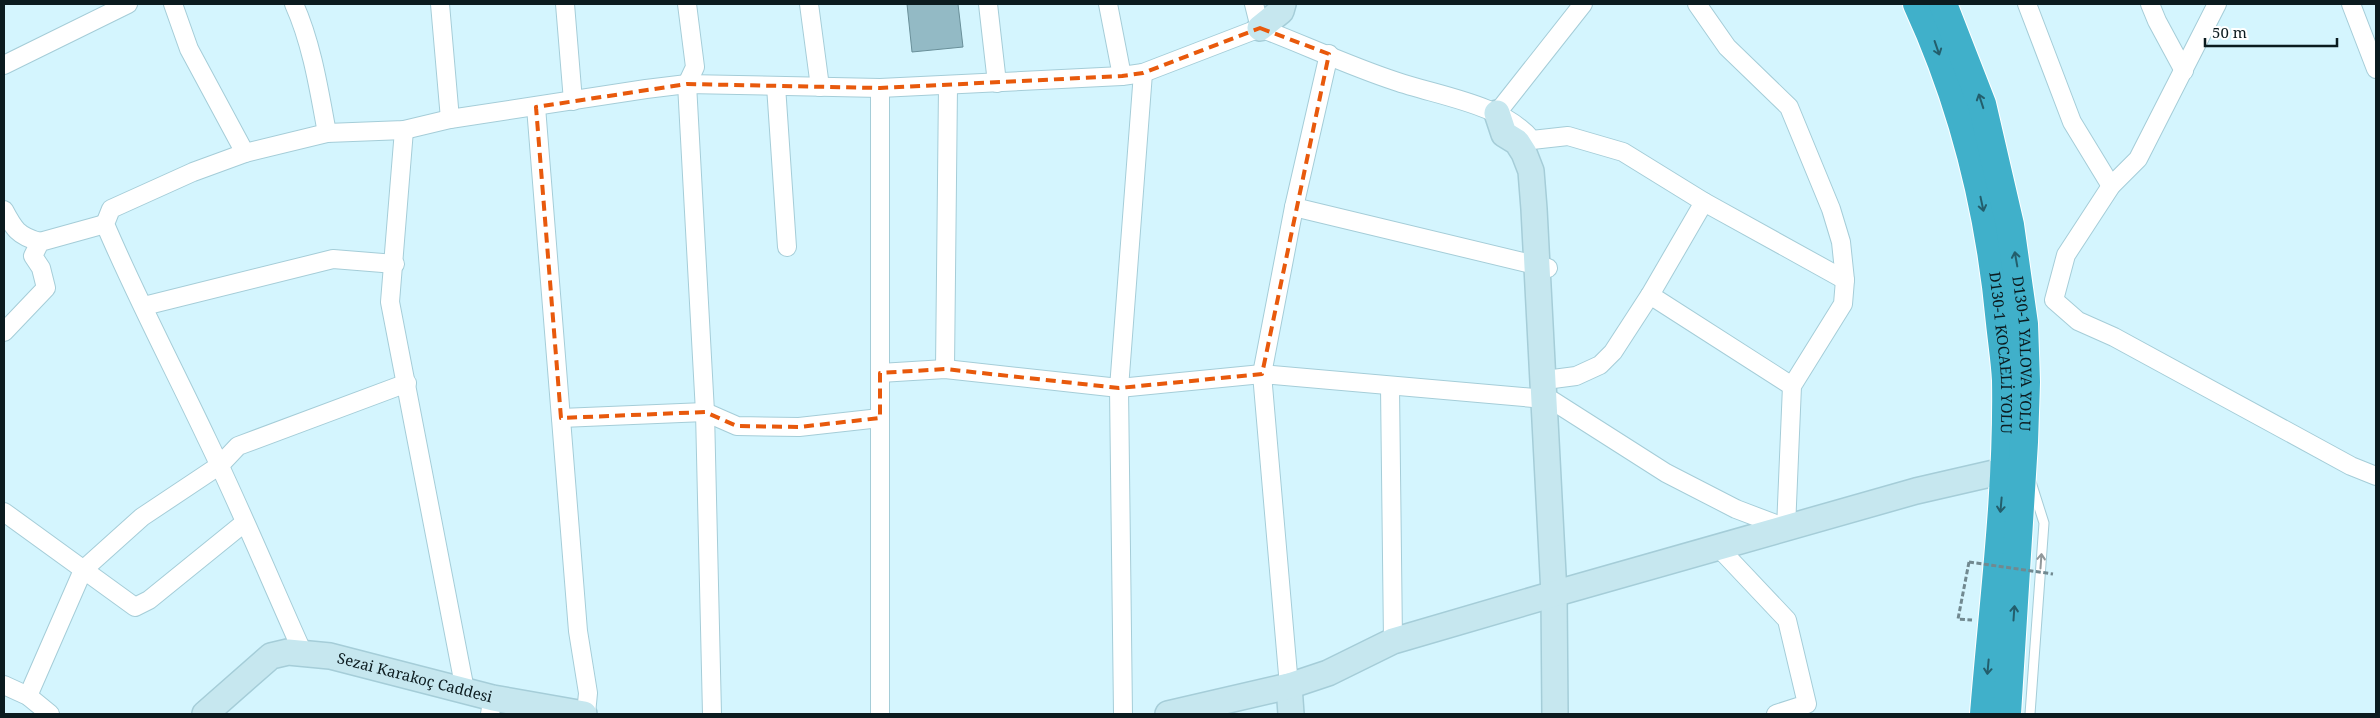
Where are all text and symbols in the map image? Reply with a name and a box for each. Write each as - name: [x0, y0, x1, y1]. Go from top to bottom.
- scale bar: [2205, 15, 2338, 47]
- text: 50 m: [2212, 22, 2247, 42]
- one-way arrow: [1933, 40, 1942, 56]
- one-way arrow: [1975, 93, 1985, 109]
- one-way arrow: [1978, 196, 1987, 212]
- one-way arrow: [2011, 251, 2021, 267]
- street label: D130-1 KOCAELİ YOLU: [1985, 270, 2017, 434]
- street label: D130-1 YALOVA YOLU: [2008, 275, 2037, 432]
- one-way arrow: [1996, 497, 2005, 513]
- one-way arrow: [2037, 553, 2046, 569]
- one-way arrow: [2010, 606, 2019, 622]
- street label: Sezai Karakoç Caddesi: [335, 647, 495, 706]
- one-way arrow: [1983, 659, 1992, 675]

